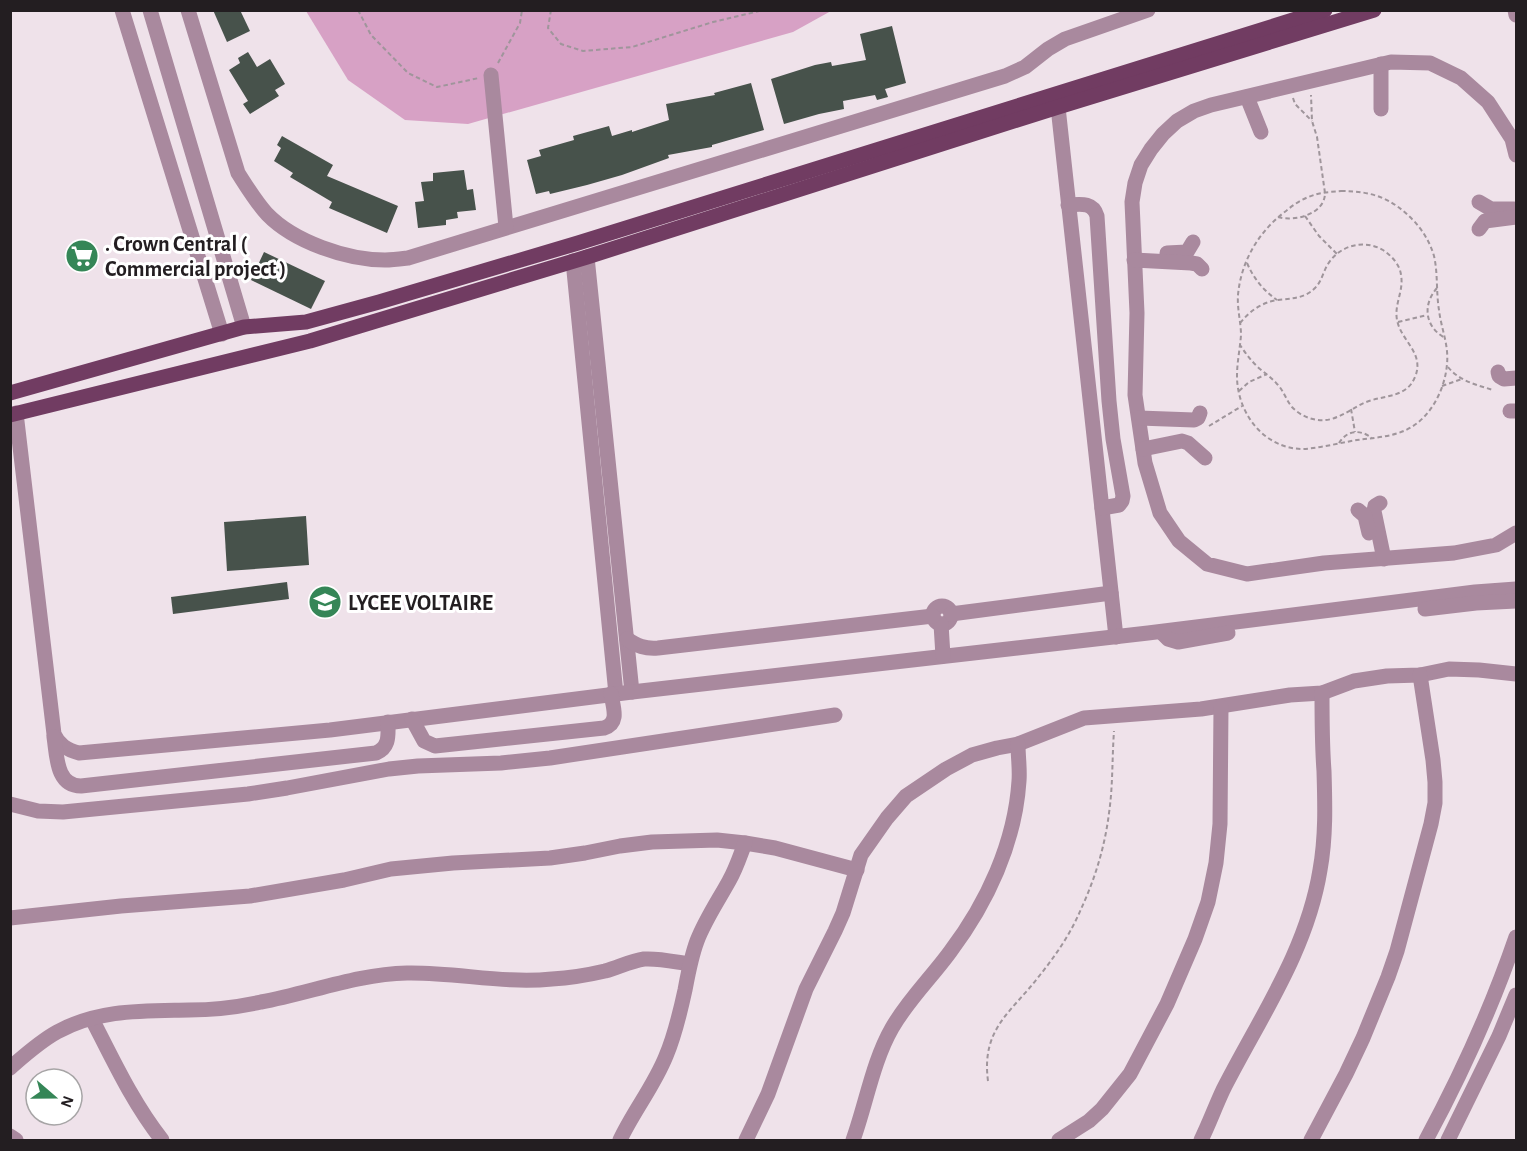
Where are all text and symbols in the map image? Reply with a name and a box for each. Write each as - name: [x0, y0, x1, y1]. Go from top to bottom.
- place label: . Crown Central ( Commercial project ): [105, 233, 286, 281]
- supermarket icon: . Crown Central ( Commercial project ): [64, 238, 100, 274]
- school or university icon: LYCEE VOLTAIRE: [307, 584, 343, 620]
- place label: LYCEE VOLTAIRE: [348, 592, 493, 614]
- north arrow: [24, 1067, 84, 1127]
- text: N: [58, 1094, 77, 1110]

